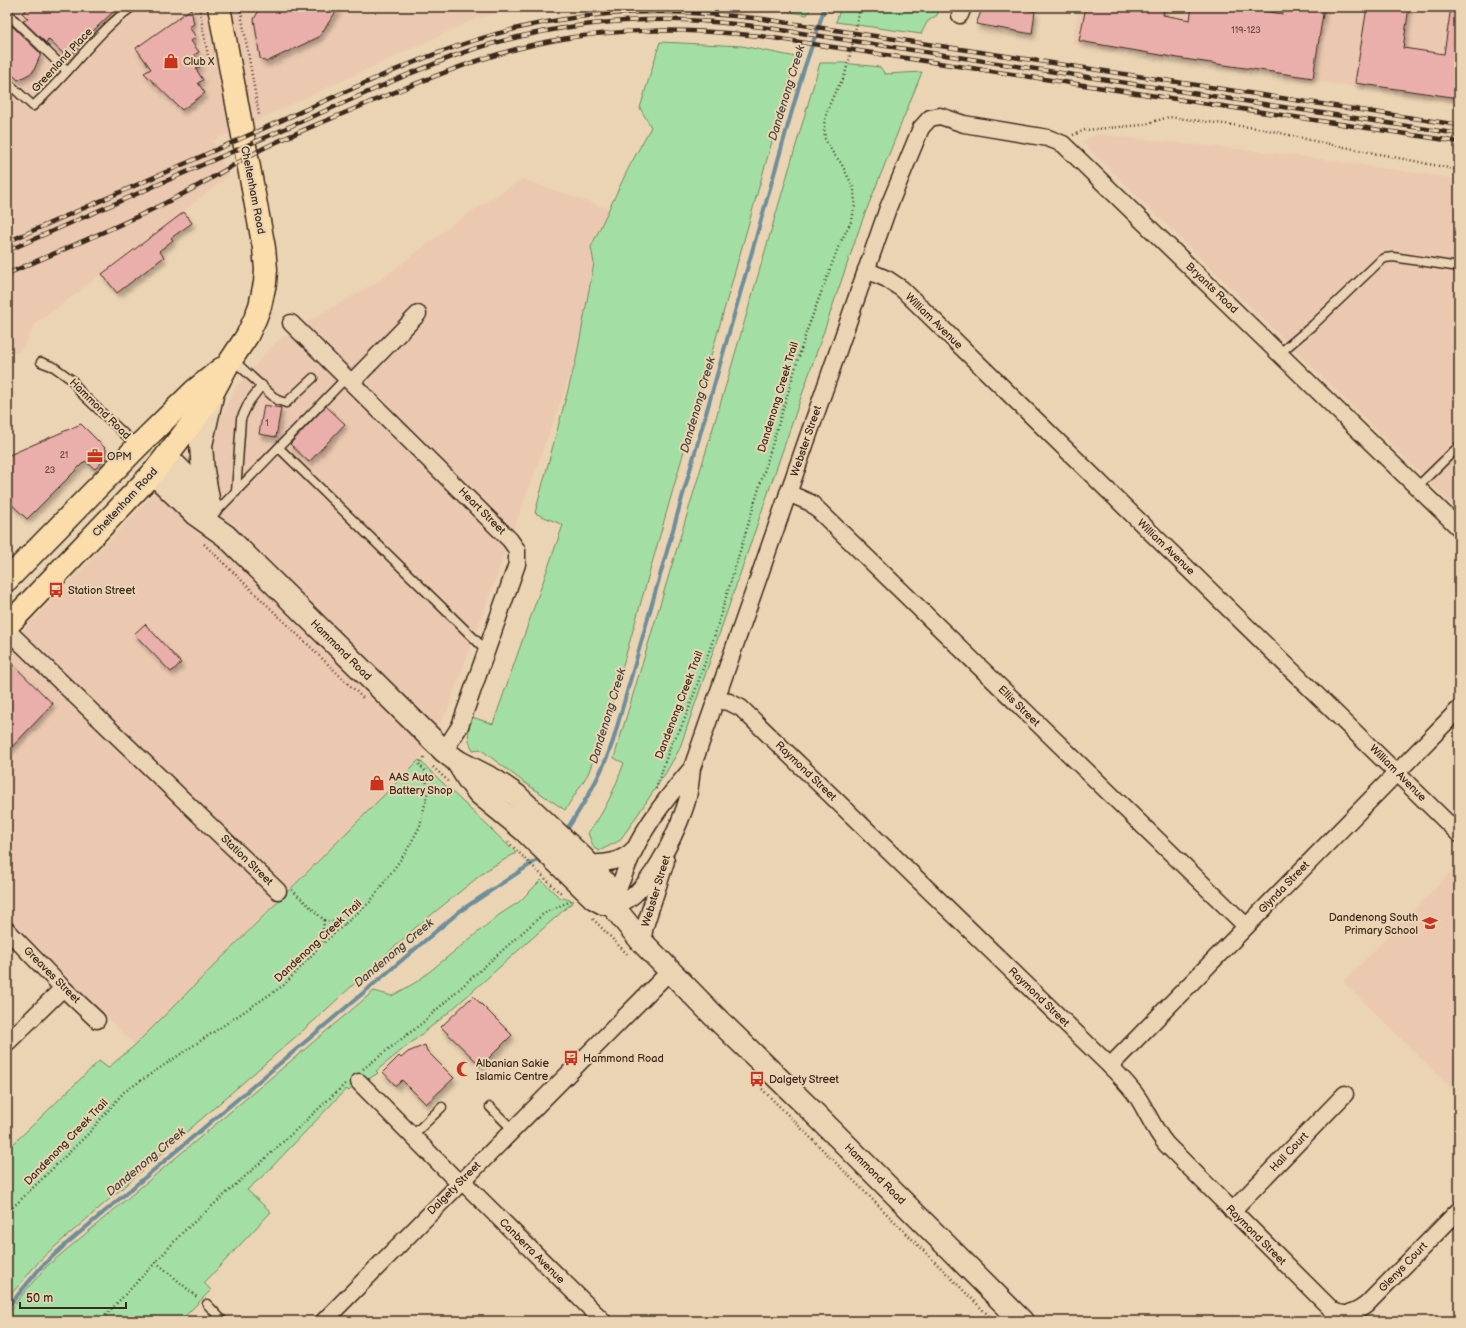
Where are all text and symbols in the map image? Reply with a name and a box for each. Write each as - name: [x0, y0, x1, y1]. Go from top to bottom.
- street label: Greenland Place: [29, 25, 95, 95]
- house number: 119-123: [1231, 25, 1261, 36]
- water label: Dandenong Creek: [765, 42, 809, 143]
- shop icon: Club X: [162, 52, 180, 70]
- place label: Club X: [183, 55, 215, 68]
- street label: Cheltenham Road: [238, 145, 268, 235]
- street label: Bryants Road: [1183, 260, 1241, 316]
- street label: William Avenue: [903, 290, 966, 352]
- street label: Dandenong Creek Trail: [755, 340, 801, 454]
- water label: Dandenong Creek: [677, 354, 719, 455]
- street label: Hammond Road: [67, 376, 133, 442]
- street label: Webster Street: [788, 403, 824, 478]
- house number: 1: [265, 418, 269, 429]
- office icon: OPM: [86, 447, 104, 465]
- house number: 21: [60, 450, 68, 461]
- place label: OPM: [107, 450, 132, 463]
- house number: 23: [45, 465, 56, 476]
- street label: Cheltenham Road: [90, 465, 160, 539]
- street label: Heart Street: [456, 485, 509, 538]
- street label: William Avenue: [1135, 516, 1198, 578]
- bus stop icon: Station Street: [47, 581, 65, 599]
- place label: Station Street: [68, 584, 136, 597]
- street label: Hammond Road: [308, 617, 374, 683]
- street label: Dandenong Creek Trail: [652, 649, 706, 761]
- water label: Dandenong Creek: [586, 665, 630, 766]
- street label: Ellis Street: [995, 683, 1043, 730]
- street label: Raymond Street: [773, 739, 840, 804]
- street label: William Avenue: [1367, 742, 1429, 804]
- place label: AAS Auto Battery Shop: [389, 771, 453, 797]
- shop icon: AAS Auto Battery Shop: [368, 774, 386, 792]
- street label: Station Street: [218, 832, 276, 888]
- street label: Webster Street: [639, 853, 673, 928]
- street label: Glynda Street: [1256, 858, 1313, 916]
- street label: Dandenong Creek Trail: [272, 897, 364, 985]
- place label: Dandenong South Primary School: [1329, 911, 1418, 937]
- school or university icon: Dandenong South Primary School: [1421, 914, 1439, 932]
- water label: Dandenong Creek: [351, 915, 438, 991]
- street label: Greaves Street: [21, 944, 83, 1006]
- street label: Raymond Street: [1006, 965, 1073, 1030]
- bus stop icon: Hammond Road: [562, 1049, 580, 1067]
- place label: Hammond Road: [583, 1052, 664, 1065]
- place label: Albanian Sakie Islamic Centre: [476, 1057, 549, 1083]
- mosque icon: Albanian Sakie Islamic Centre: [455, 1060, 473, 1078]
- bus stop icon: Dalgety Street: [748, 1070, 766, 1088]
- place label: Dalgety Street: [769, 1073, 840, 1086]
- street label: Dandenong Creek Trail: [21, 1096, 111, 1188]
- water label: Dandenong Creek: [103, 1124, 190, 1200]
- street label: Hall Court: [1267, 1129, 1311, 1174]
- street label: Hammond Road: [842, 1141, 908, 1207]
- street label: Dalgety Street: [425, 1158, 484, 1217]
- street label: Raymond Street: [1223, 1202, 1289, 1268]
- street label: Canberra Avenue: [497, 1216, 568, 1287]
- street label: Glenys Court: [1376, 1239, 1430, 1295]
- scale bar: [20, 1284, 126, 1310]
- text: 50 m: [26, 1291, 53, 1306]

